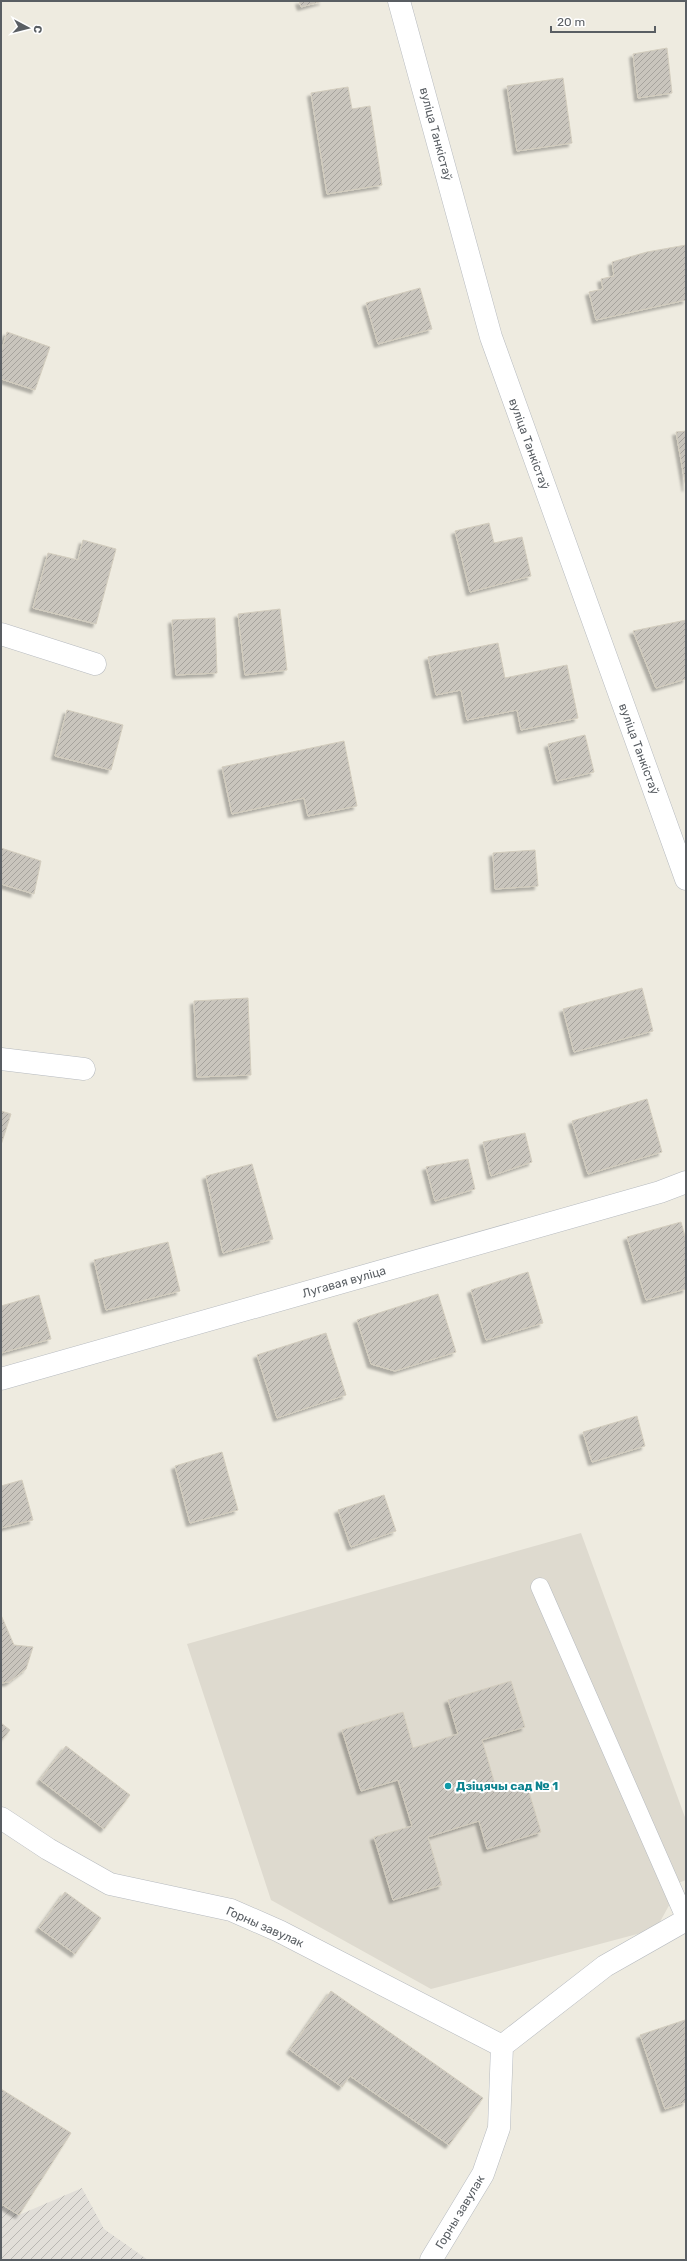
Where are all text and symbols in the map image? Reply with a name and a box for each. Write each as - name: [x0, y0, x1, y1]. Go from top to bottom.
- north arrow: [8, 8, 48, 48]
- scale bar: [551, 8, 655, 34]
- text: 20 m: [557, 15, 585, 29]
- text: С: [30, 25, 44, 34]
- street label: вуліца Танкістаў: [417, 86, 455, 183]
- street label: вуліца Танкістаў: [506, 397, 552, 492]
- street label: вуліца Танкістаў: [616, 702, 662, 797]
- street label: Лугавая вуліца: [300, 1263, 388, 1301]
- place label: Дзіцячы сад № 1: [456, 1779, 558, 1793]
- marker: Дзіцячы сад № 1: [443, 1781, 453, 1791]
- street label: Горны завулак: [224, 1904, 306, 1951]
- street label: Горны завулак: [433, 2172, 488, 2251]

